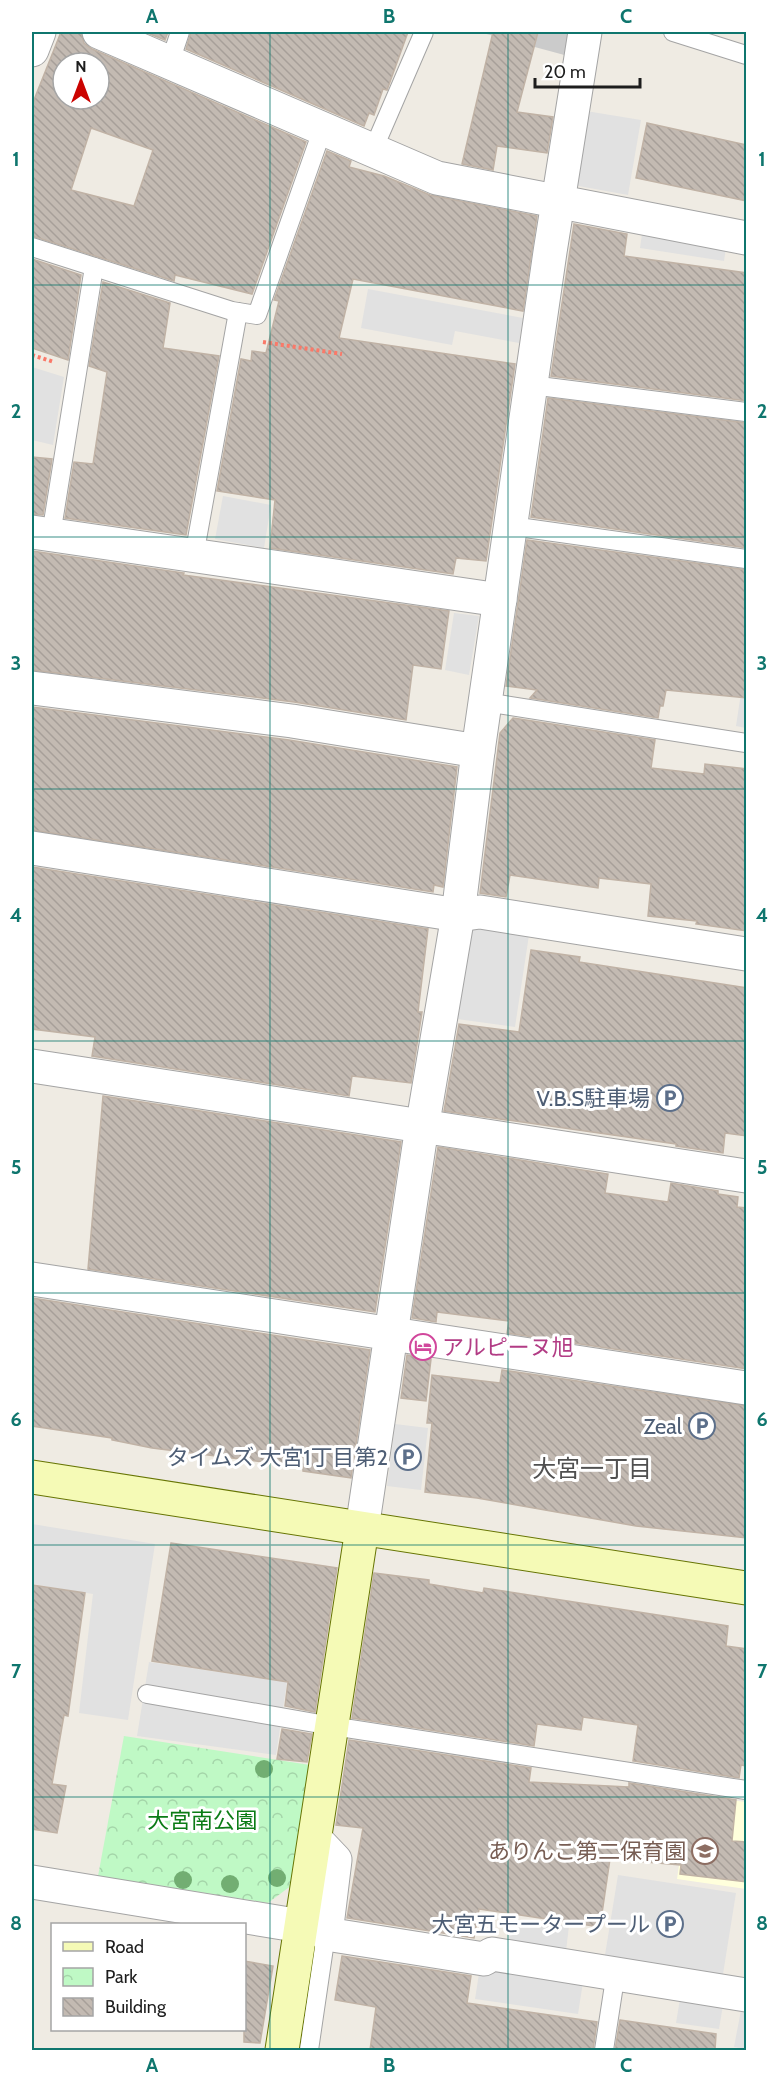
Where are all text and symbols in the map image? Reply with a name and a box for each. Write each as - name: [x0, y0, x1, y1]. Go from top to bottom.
- text: A: [146, 4, 159, 28]
- text: B: [383, 4, 395, 28]
- text: C: [620, 4, 632, 28]
- north arrow: [51, 51, 111, 111]
- scale bar: [535, 51, 640, 89]
- text: N: [75, 57, 87, 76]
- text: 20 m: [544, 61, 586, 83]
- text: 1: [12, 147, 20, 171]
- text: 1: [758, 147, 766, 171]
- text: 2: [11, 399, 21, 423]
- text: 2: [757, 399, 767, 423]
- text: 3: [11, 651, 21, 675]
- text: 3: [757, 651, 767, 675]
- text: 4: [10, 903, 22, 927]
- text: 4: [756, 903, 768, 927]
- parking icon: V.B.S駐車場: [655, 1083, 685, 1113]
- place label: V.B.S駐車場: [536, 1085, 650, 1112]
- text: 5: [11, 1155, 21, 1179]
- text: 5: [757, 1155, 767, 1179]
- hotel icon: アルピーヌ旭: [408, 1332, 438, 1362]
- place label: アルピーヌ旭: [442, 1334, 574, 1361]
- text: 6: [10, 1407, 22, 1431]
- text: 6: [756, 1407, 768, 1431]
- parking icon: Zeal: [687, 1411, 717, 1441]
- place label: Zeal: [644, 1413, 683, 1440]
- parking icon: タイムズ 大宮1丁目第2: [393, 1442, 423, 1472]
- place label: タイムズ 大宮1丁目第2: [167, 1444, 388, 1471]
- district label: 大宮一丁目: [532, 1454, 652, 1483]
- text: 7: [11, 1659, 22, 1683]
- text: 7: [757, 1659, 768, 1683]
- park label: 大宮南公園: [147, 1807, 257, 1834]
- school or university icon: ありんこ第二保育園: [690, 1836, 720, 1866]
- place label: ありんこ第二保育園: [488, 1838, 686, 1865]
- parking icon: 大宮五モータープール: [655, 1909, 685, 1939]
- text: 8: [10, 1911, 22, 1935]
- place label: 大宮五モータープール: [431, 1911, 650, 1938]
- text: 8: [756, 1911, 768, 1935]
- legend: [51, 1923, 246, 2031]
- text: Road: [105, 1936, 144, 1958]
- text: Park: [105, 1966, 138, 1988]
- text: Building: [105, 1996, 167, 2018]
- text: A: [146, 2053, 159, 2077]
- text: B: [383, 2053, 395, 2077]
- text: C: [620, 2053, 632, 2077]

